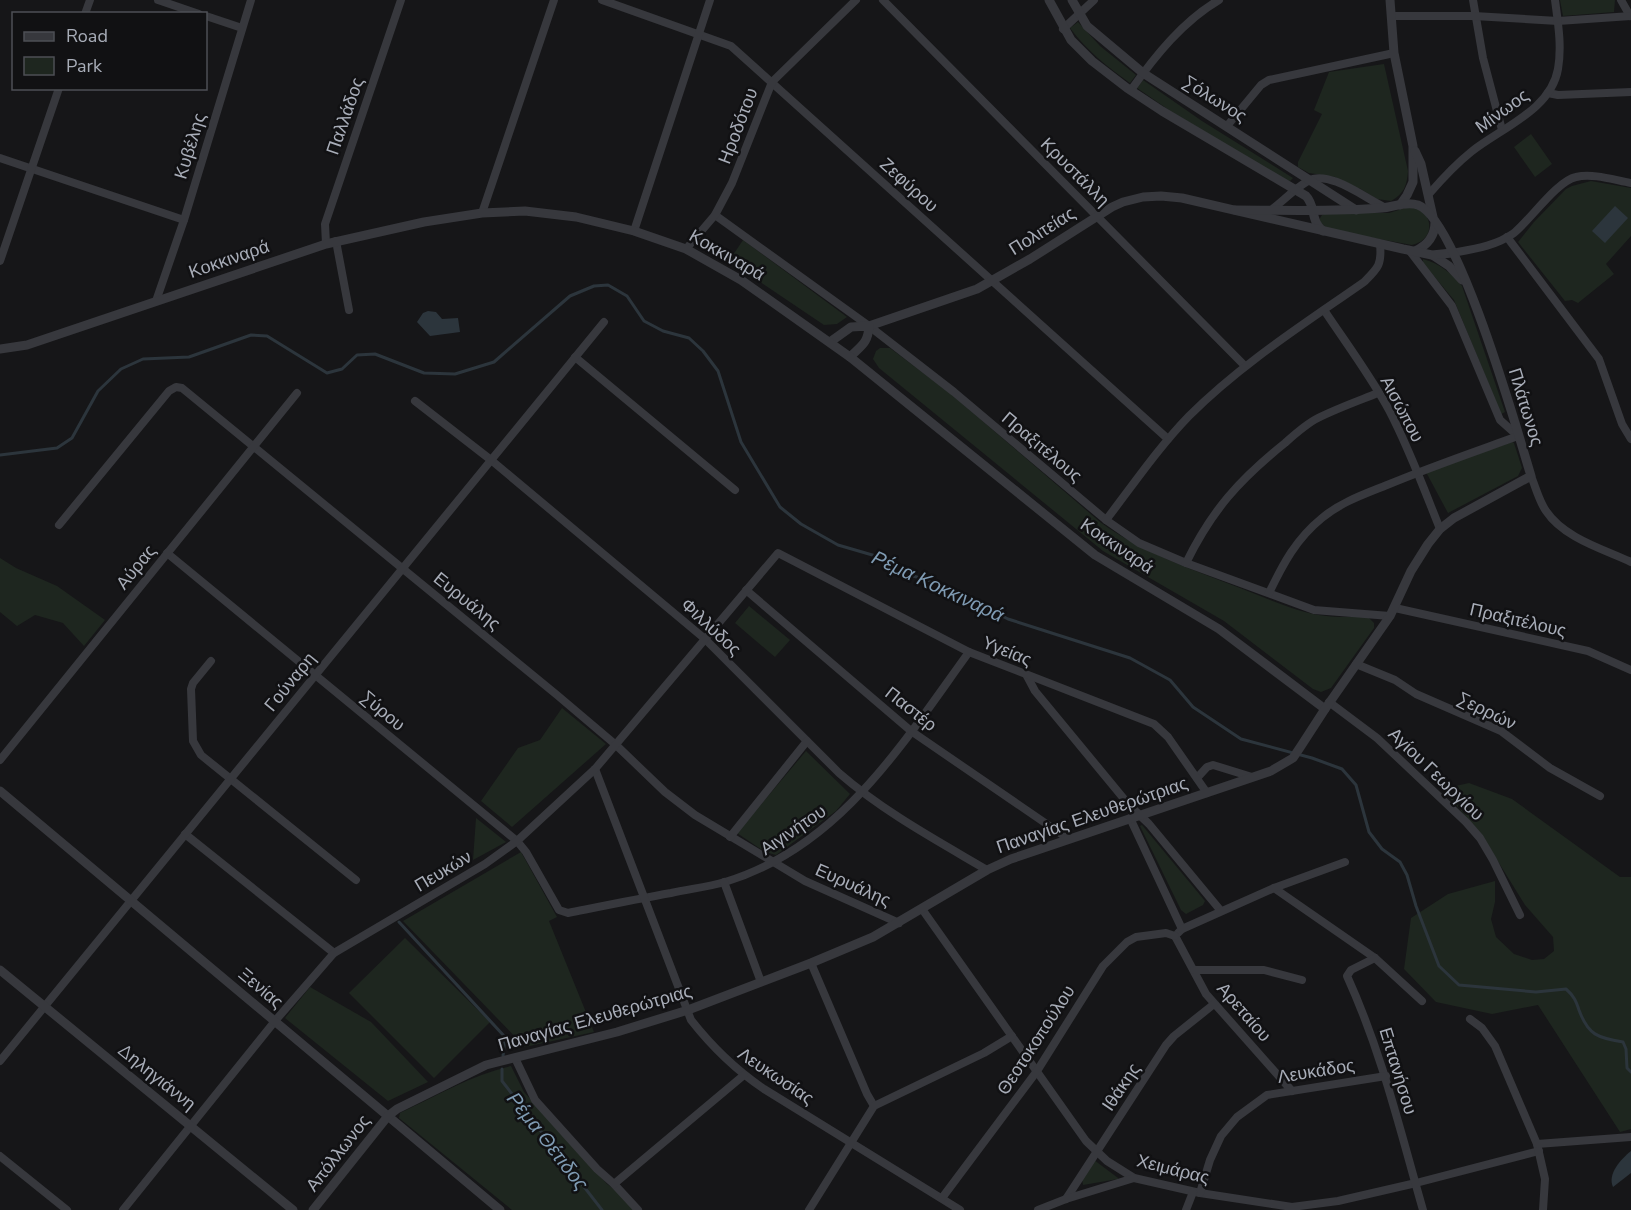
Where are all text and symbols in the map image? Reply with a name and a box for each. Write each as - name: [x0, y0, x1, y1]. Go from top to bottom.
- legend: [12, 12, 207, 90]
- text: Road: [66, 24, 108, 48]
- text: Park: [66, 54, 103, 78]
- street label: Σόλωνος: [1179, 70, 1252, 128]
- street label: Παλλάδος: [321, 74, 370, 158]
- street label: Μίνωος: [1470, 83, 1534, 139]
- street label: Ηροδότου: [713, 84, 763, 168]
- street label: Κυβέλης: [169, 110, 211, 182]
- street label: Κρυστάλλη: [1035, 132, 1115, 212]
- street label: Ζεφύρου: [875, 152, 943, 218]
- street label: Πολιτείας: [1004, 201, 1080, 261]
- street label: Κοκκιναρά: [685, 224, 769, 286]
- street label: Κοκκιναρά: [185, 234, 273, 284]
- street label: Πλάτωνος: [1503, 365, 1549, 449]
- street label: Αισώπου: [1375, 372, 1429, 446]
- street label: Πραξιτέλους: [997, 406, 1088, 488]
- street label: Κοκκιναρά: [1076, 513, 1158, 579]
- street label: Αύρας: [111, 539, 162, 594]
- water label: Ρέμα Κοκκιναρά: [867, 544, 1009, 629]
- street label: Ευρυάλης: [428, 566, 506, 636]
- street label: Φιλλύδος: [676, 593, 747, 661]
- street label: Πραξιτέλους: [1468, 597, 1569, 643]
- street label: Υγείας: [979, 630, 1036, 672]
- street label: Γούναρη: [259, 647, 321, 717]
- street label: Παστέρ: [880, 681, 942, 737]
- street label: Σύρου: [356, 685, 410, 737]
- street label: Σερρών: [1454, 687, 1520, 735]
- street label: Αγίου Γεωργίου: [1383, 722, 1489, 826]
- street label: Παναγίας Ελευθερώτριας: [993, 771, 1191, 859]
- street label: Αιγινήτου: [755, 799, 831, 861]
- street label: Πευκών: [410, 845, 476, 897]
- street label: Ευρυάλης: [812, 858, 895, 912]
- street label: Ξενίας: [233, 962, 289, 1014]
- street label: Αρεταίου: [1212, 977, 1276, 1047]
- street label: Παναγίας Ελευθερώτριας: [495, 979, 695, 1057]
- street label: Θεοτοκοπούλου: [992, 980, 1080, 1100]
- street label: Επτανήσου: [1373, 1025, 1423, 1117]
- street label: Δηληγιάννη: [113, 1038, 201, 1116]
- street label: Λευκωσίας: [733, 1042, 819, 1110]
- street label: Λευκάδος: [1276, 1053, 1357, 1089]
- street label: Ιθάκης: [1096, 1058, 1146, 1116]
- water label: Ρέμα Θέτιδος: [501, 1086, 595, 1196]
- street label: Απόλλωνος: [300, 1109, 376, 1197]
- street label: Χειμάρας: [1134, 1148, 1212, 1190]

